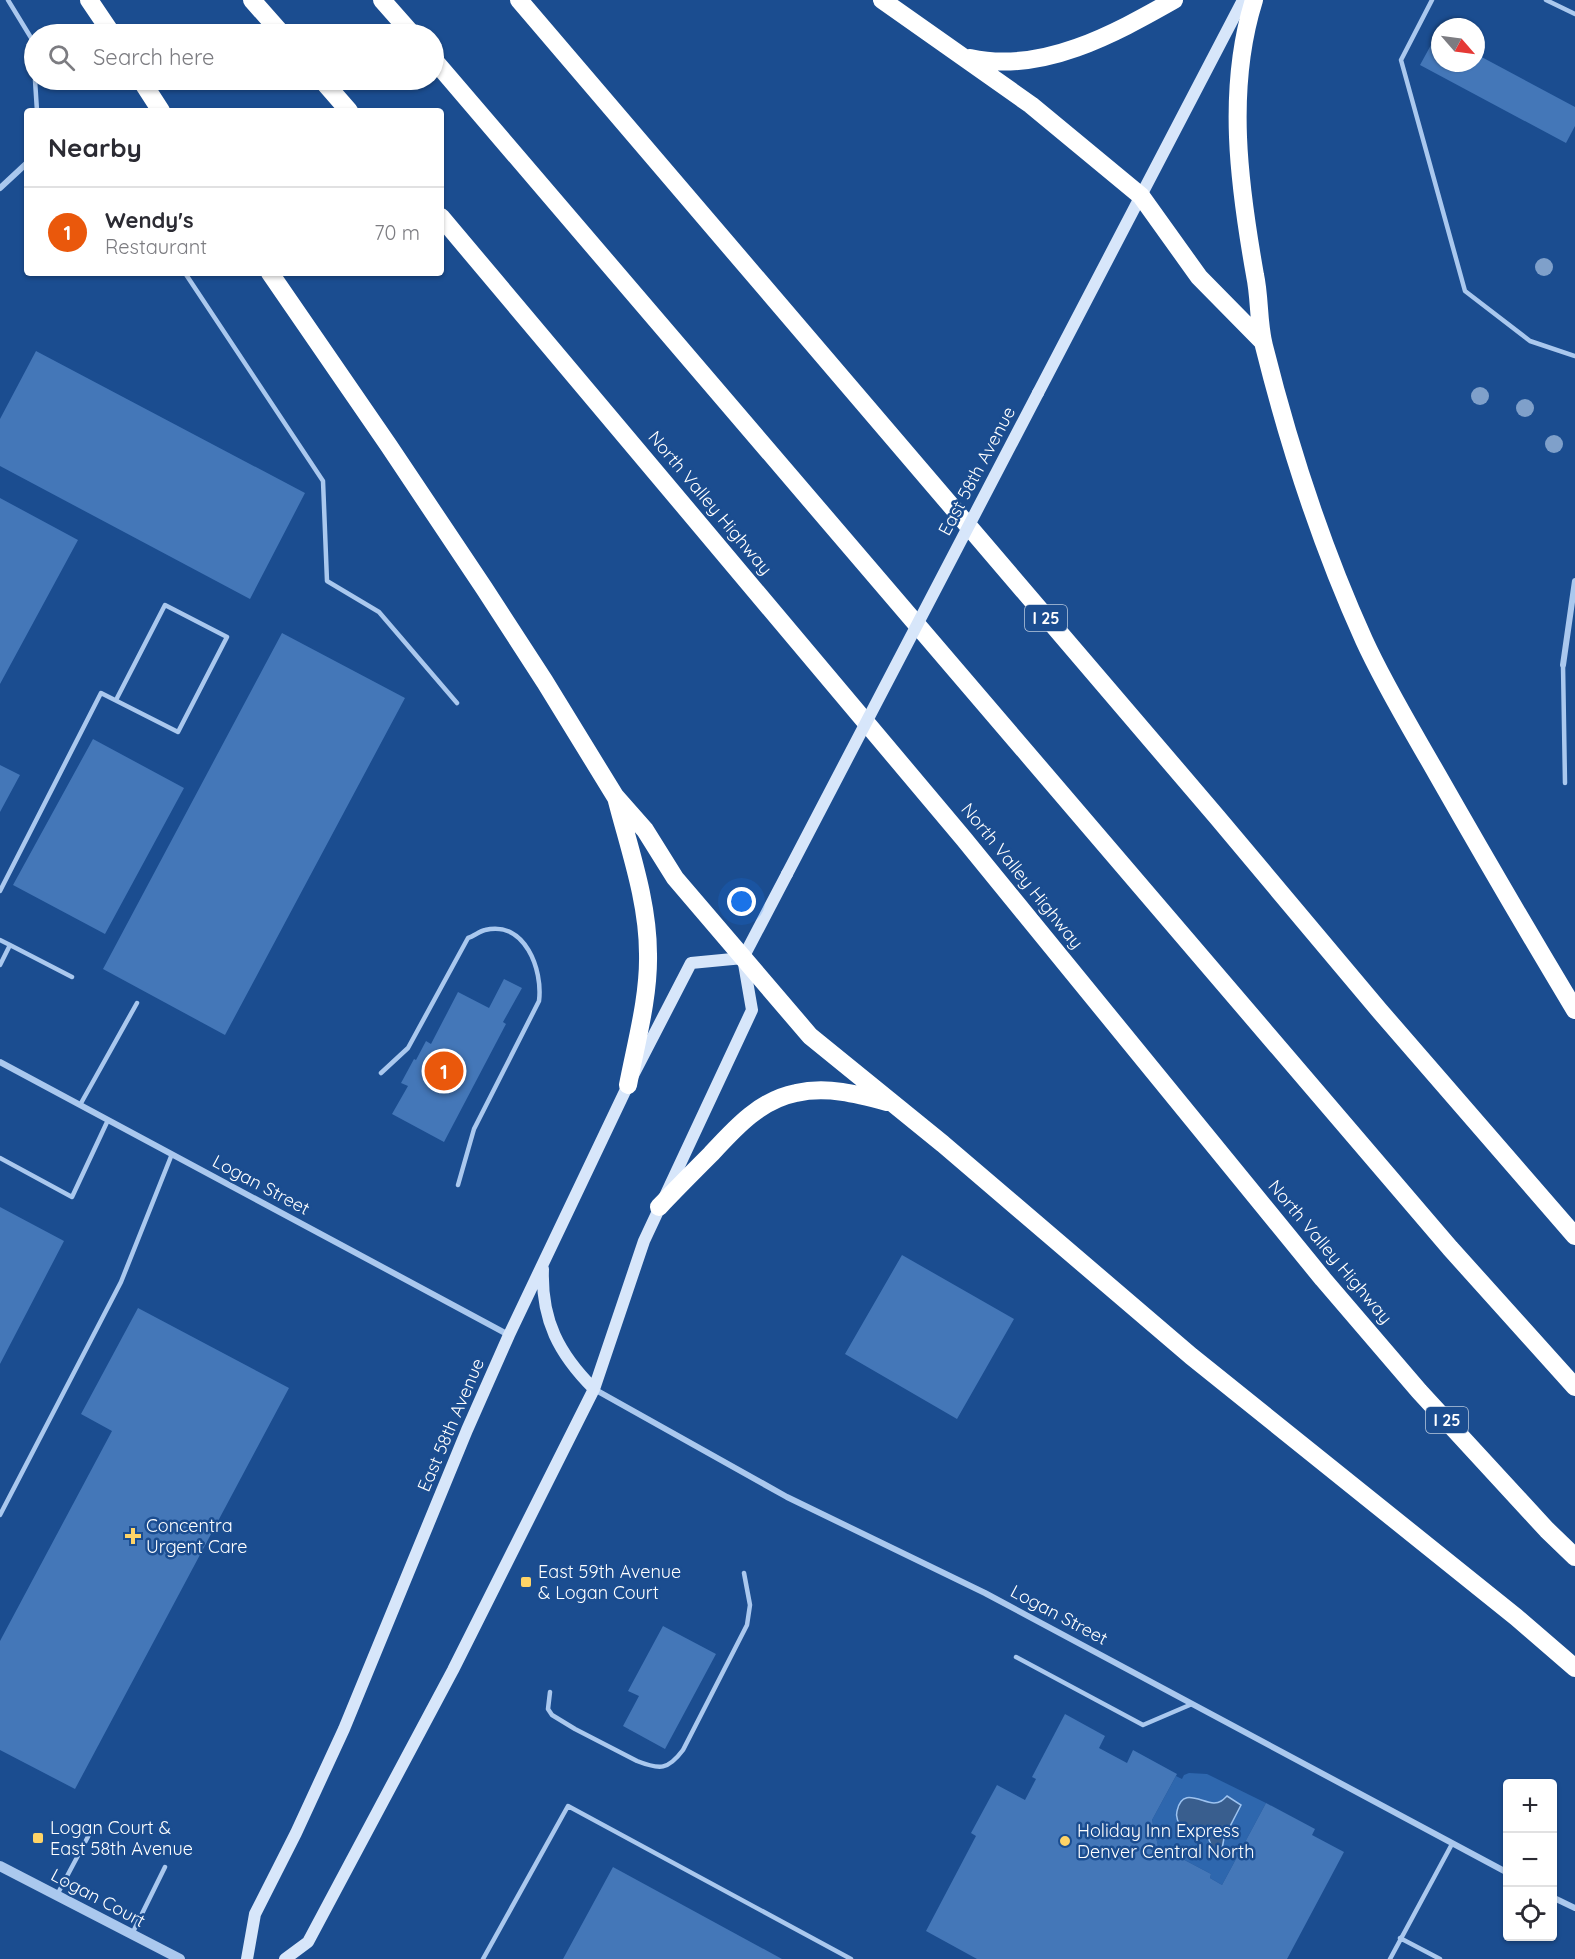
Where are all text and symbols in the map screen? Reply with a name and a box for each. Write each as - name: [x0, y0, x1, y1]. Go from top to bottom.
- north arrow: [1431, 18, 1485, 72]
- search box: [24, 24, 444, 90]
- icon: search: [45, 41, 78, 74]
- text: Search here: [93, 43, 214, 71]
- text: Nearby: [48, 131, 142, 164]
- text: Wendy's: [105, 206, 194, 234]
- text: 1: [64, 220, 71, 245]
- text: 70 m: [374, 220, 420, 245]
- text: Restaurant: [105, 234, 207, 259]
- street label: East 58th Avenue: [933, 402, 1020, 539]
- street label: North Valley Highway: [643, 426, 777, 579]
- road number: I 25: [1025, 605, 1067, 631]
- street label: North Valley Highway: [956, 798, 1088, 953]
- your location: [727, 887, 756, 916]
- pin: 1: [424, 1048, 464, 1094]
- street label: Logan Street: [209, 1149, 314, 1220]
- street label: North Valley Highway: [1263, 1175, 1397, 1328]
- street label: East 58th Avenue: [412, 1355, 489, 1495]
- road number: I 25: [1426, 1407, 1468, 1433]
- place label: Concentra Urgent Care: [146, 1514, 247, 1558]
- marker: Concentra Urgent Care: [124, 1527, 142, 1545]
- place label: East 59th Avenue & Logan Court: [538, 1560, 681, 1604]
- marker: East 59th Avenue & Logan Court: [519, 1575, 533, 1589]
- street label: Logan Street: [1007, 1579, 1112, 1650]
- map controls: [1503, 1779, 1557, 1941]
- button: +: [1503, 1779, 1557, 1833]
- place label: Logan Court & East 58th Avenue: [50, 1816, 193, 1860]
- place label: Holiday Inn Express Denver Central North: [1077, 1819, 1254, 1863]
- marker: Logan Court & East 58th Avenue: [31, 1831, 45, 1845]
- button: −: [1503, 1833, 1557, 1887]
- marker: Holiday Inn Express Denver Central North: [1058, 1834, 1072, 1848]
- street label: Logan Court: [47, 1863, 149, 1932]
- button: locate: [1503, 1887, 1557, 1941]

